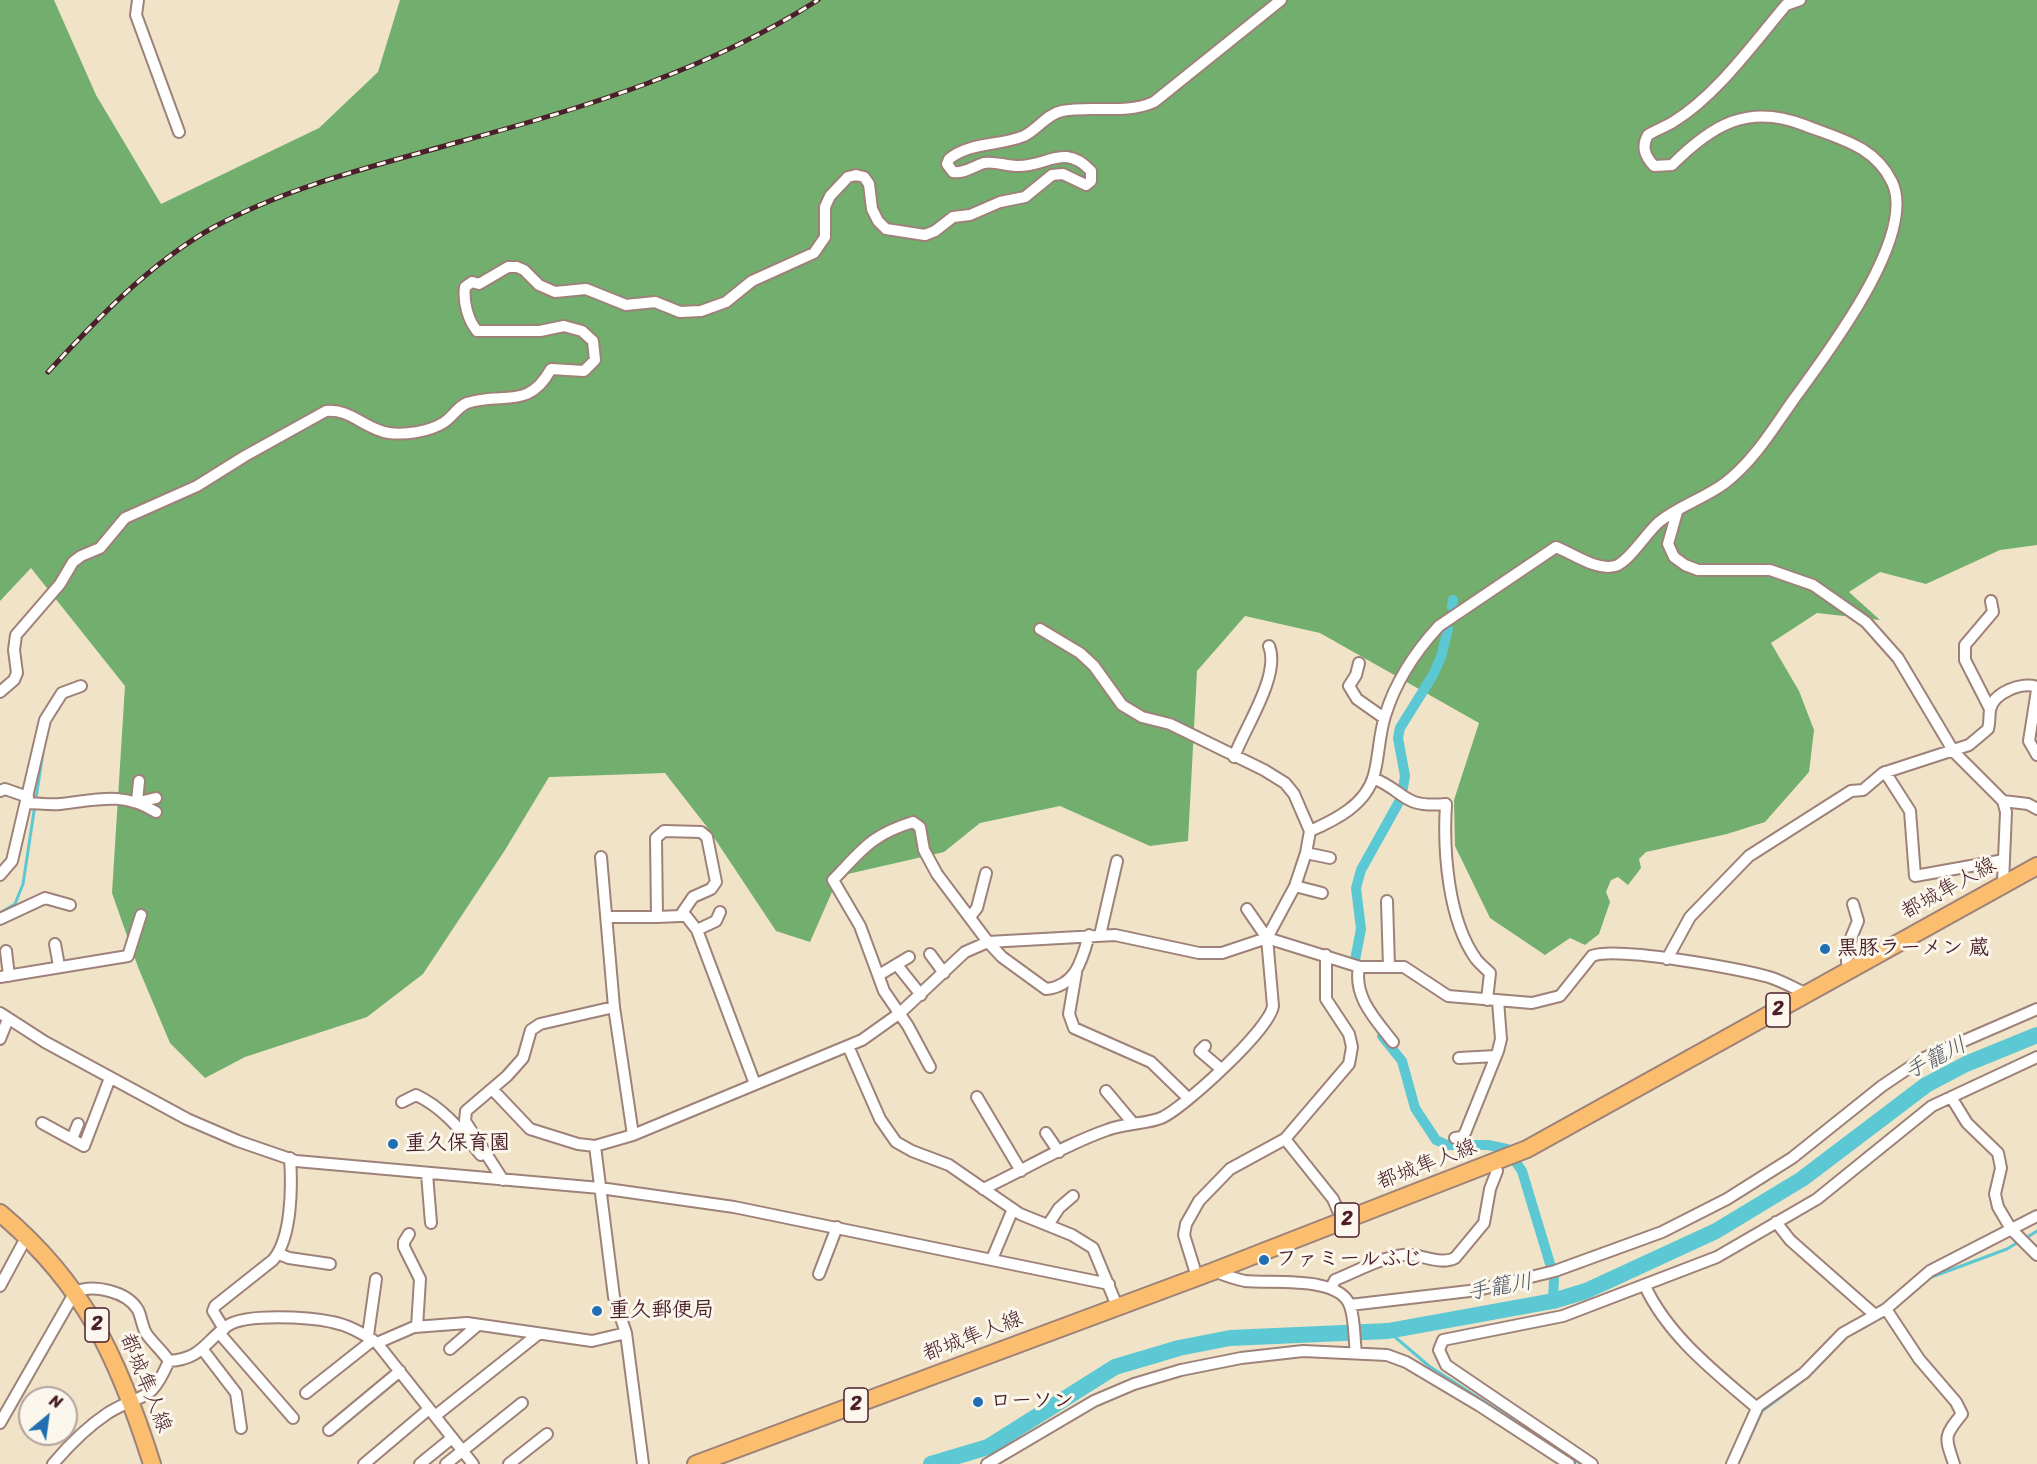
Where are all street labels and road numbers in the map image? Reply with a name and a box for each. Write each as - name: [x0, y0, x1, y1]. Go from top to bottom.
- street label: 都城隼人線: [1897, 853, 2001, 925]
- road number: 2: [1766, 993, 1790, 1027]
- street label: 都城隼人線: [1373, 1134, 1481, 1196]
- road number: 2: [1335, 1203, 1359, 1237]
- street label: 都城隼人線: [919, 1306, 1027, 1368]
- road number: 2: [85, 1308, 109, 1342]
- street label: 都城隼人線: [114, 1330, 176, 1436]
- road number: 2: [844, 1388, 868, 1422]

